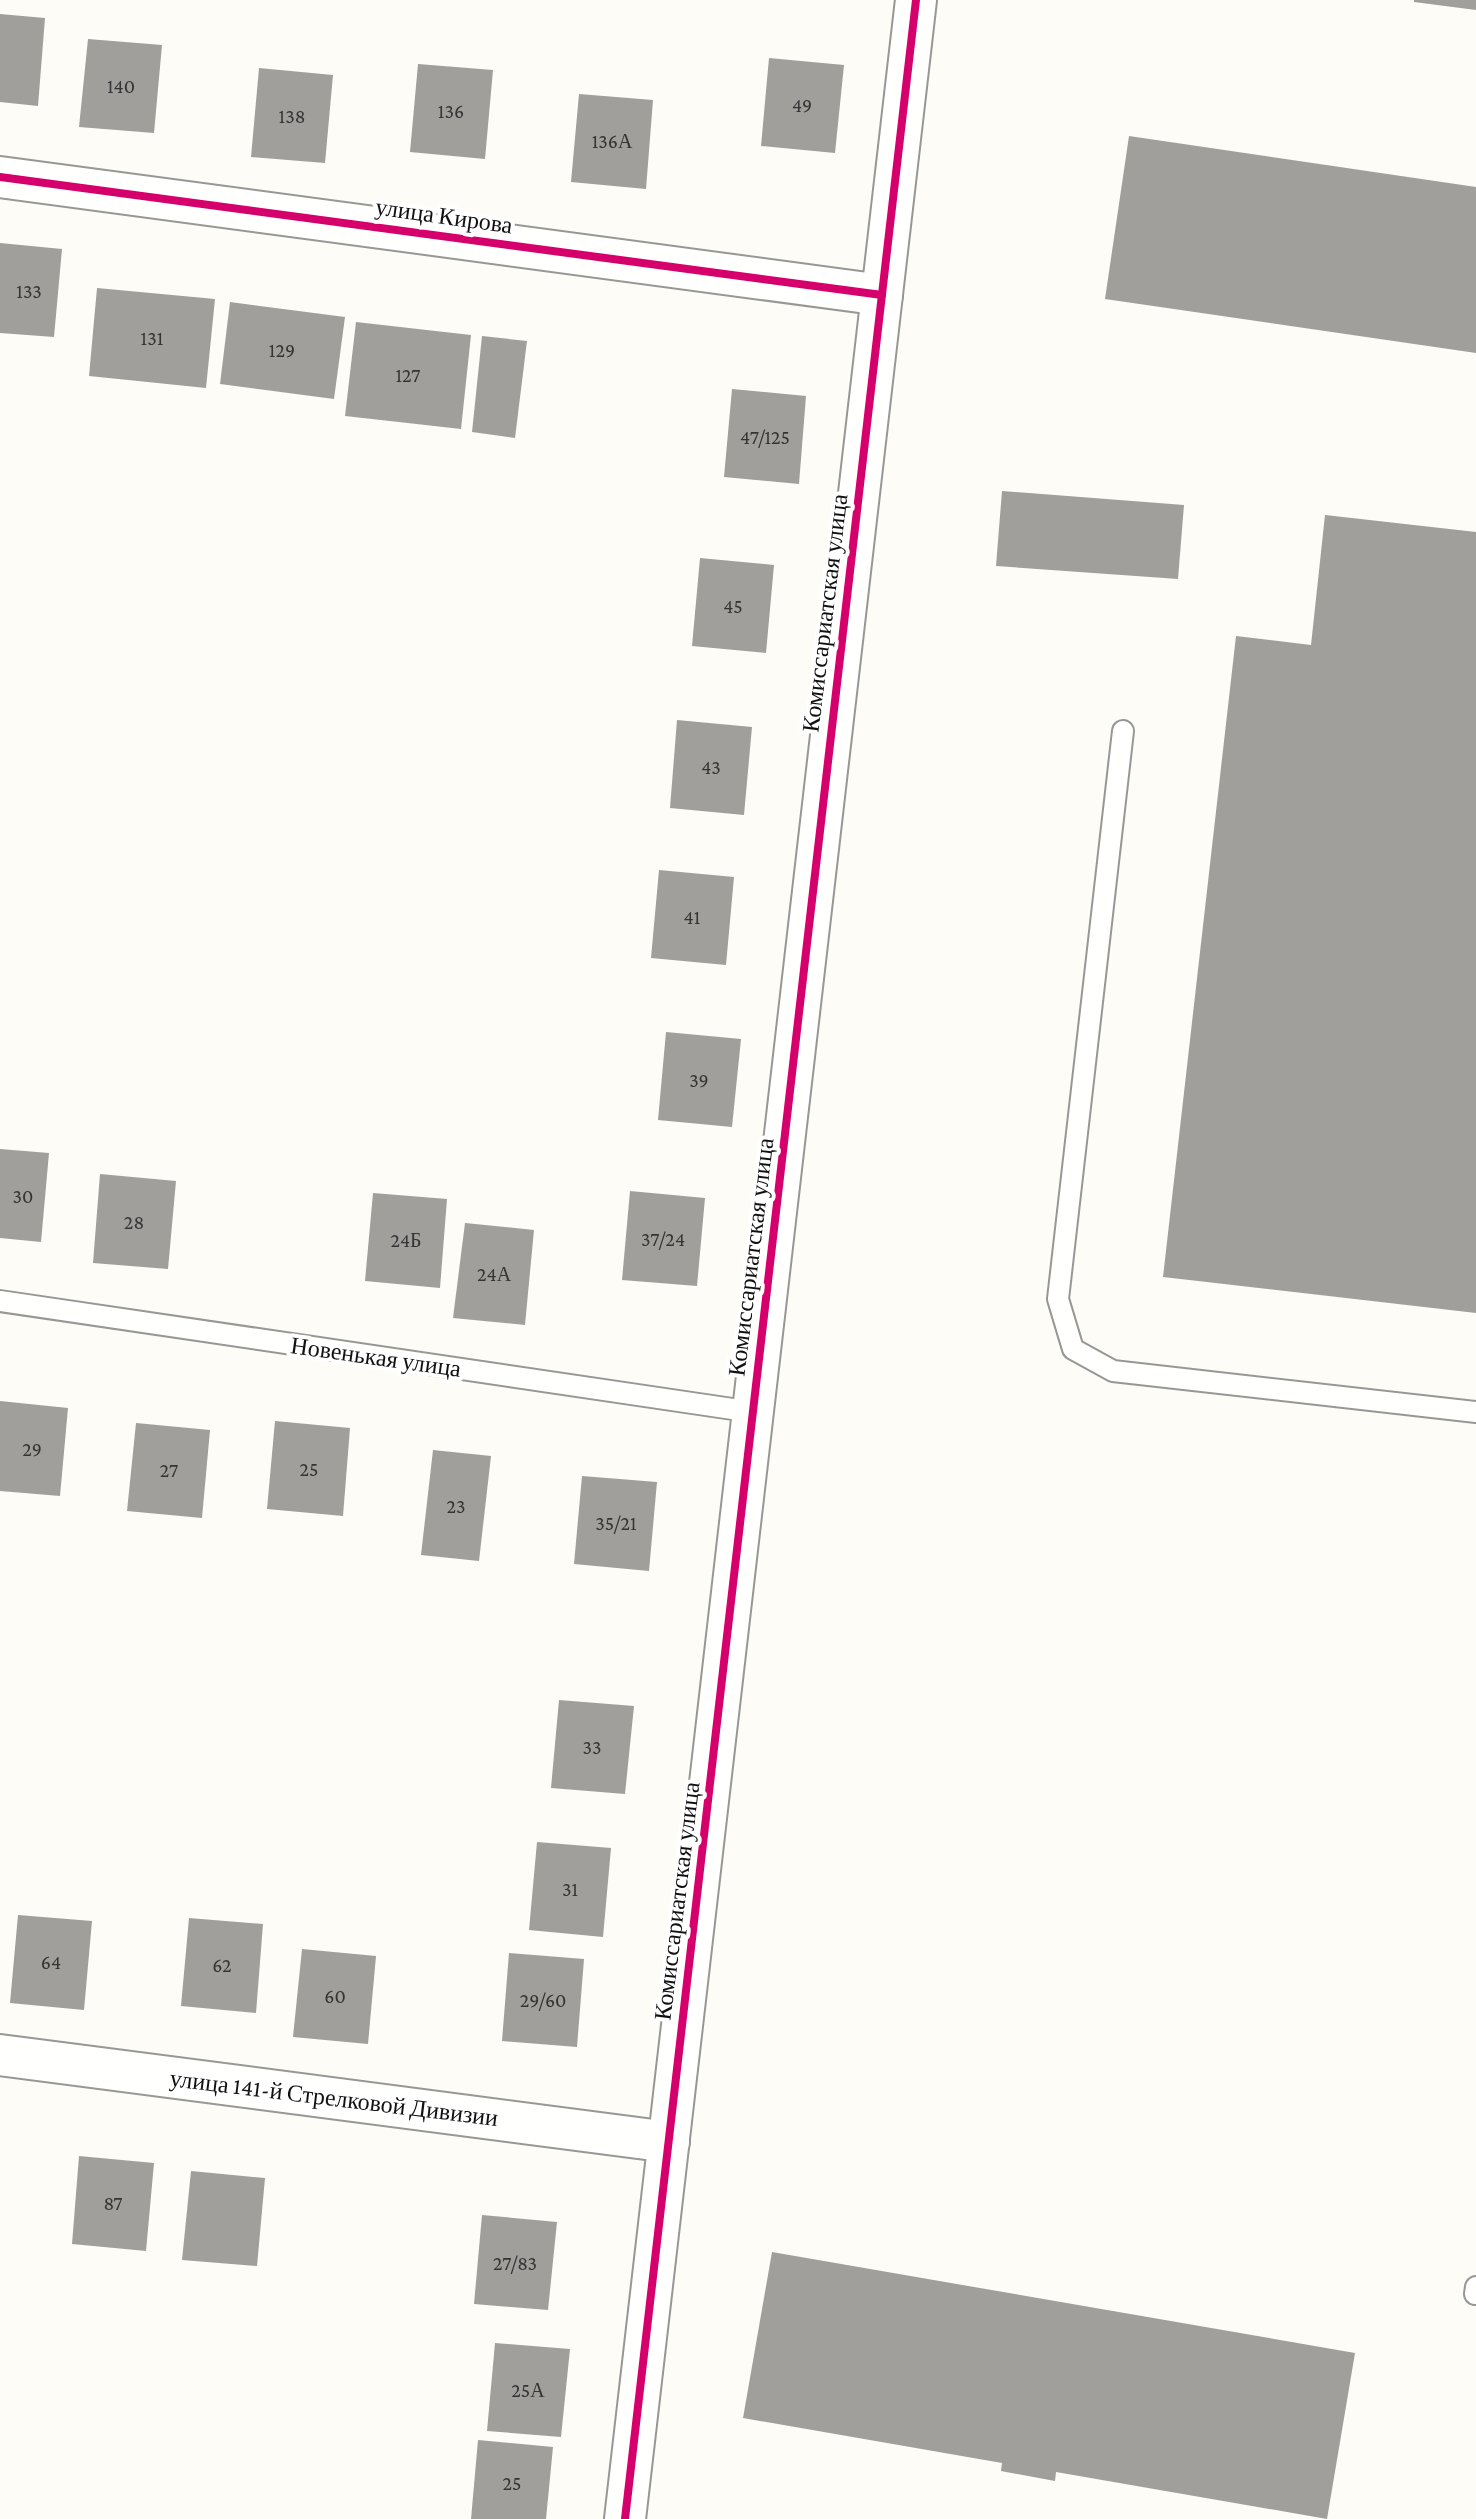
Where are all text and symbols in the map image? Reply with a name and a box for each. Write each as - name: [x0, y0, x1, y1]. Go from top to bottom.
- house number: 140: [107, 75, 135, 97]
- house number: 49: [792, 94, 812, 116]
- house number: 136: [438, 100, 464, 122]
- house number: 138: [279, 105, 305, 127]
- house number: 136А: [592, 130, 633, 152]
- street label: улица Кирова: [374, 193, 515, 239]
- house number: 133: [16, 280, 42, 302]
- house number: 131: [141, 327, 163, 349]
- house number: 129: [269, 339, 295, 361]
- house number: 127: [395, 364, 421, 386]
- house number: 47/125: [740, 426, 790, 448]
- street label: Комиссариатская улица: [796, 492, 853, 734]
- house number: 45: [723, 595, 743, 617]
- house number: 43: [701, 756, 721, 778]
- house number: 41: [684, 906, 700, 928]
- house number: 39: [689, 1069, 709, 1091]
- street label: Комиссариатская улица: [722, 1136, 779, 1378]
- house number: 30: [13, 1185, 33, 1207]
- house number: 28: [124, 1211, 144, 1233]
- house number: 37/24: [641, 1228, 685, 1250]
- house number: 24Б: [390, 1229, 422, 1251]
- house number: 24А: [477, 1263, 512, 1285]
- street label: Новенькая улица: [289, 1331, 463, 1382]
- house number: 29: [22, 1438, 42, 1460]
- house number: 25: [300, 1458, 318, 1480]
- house number: 27: [160, 1459, 178, 1481]
- house number: 23: [446, 1495, 466, 1517]
- house number: 35/21: [595, 1512, 637, 1534]
- house number: 33: [583, 1736, 601, 1758]
- street label: Комиссариатская улица: [648, 1780, 705, 2022]
- house number: 31: [562, 1878, 578, 1900]
- house number: 64: [41, 1951, 61, 1973]
- house number: 62: [212, 1954, 232, 1976]
- house number: 60: [324, 1985, 346, 2007]
- house number: 29/60: [520, 1989, 566, 2011]
- street label: улица 141-й Стрелковой Дивизии: [168, 2064, 500, 2131]
- house number: 87: [103, 2192, 123, 2214]
- house number: 27/83: [493, 2252, 537, 2274]
- house number: 25А: [511, 2379, 545, 2401]
- house number: 25: [503, 2472, 521, 2494]

